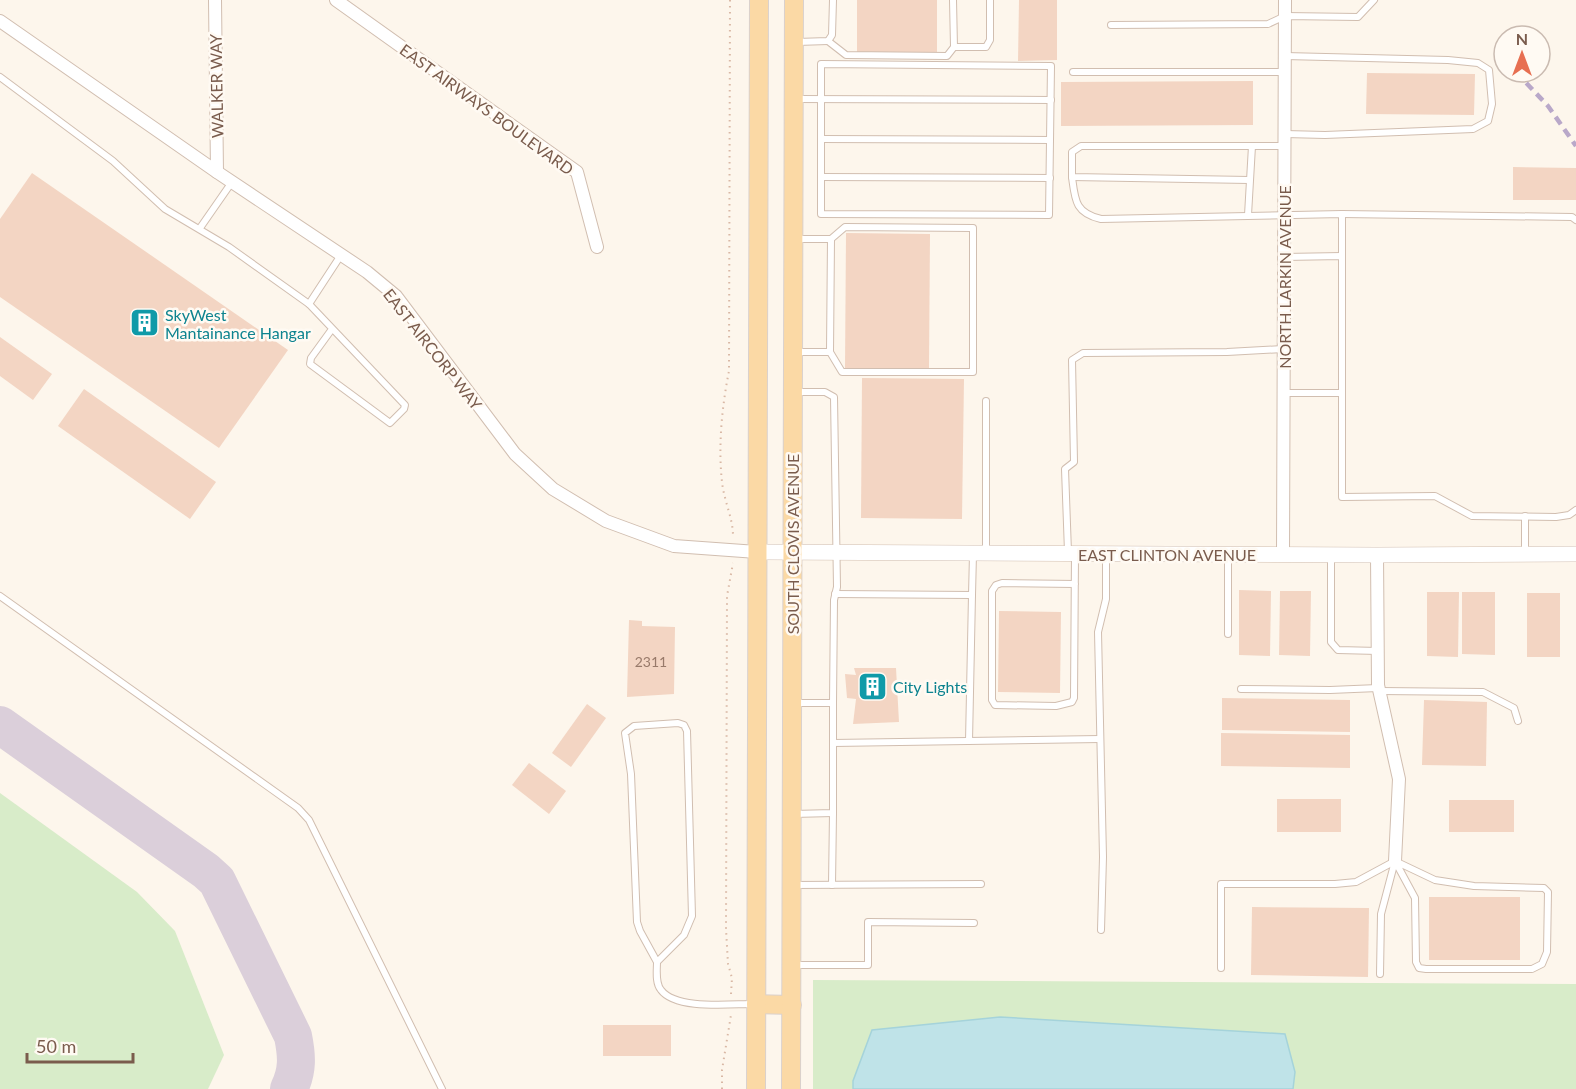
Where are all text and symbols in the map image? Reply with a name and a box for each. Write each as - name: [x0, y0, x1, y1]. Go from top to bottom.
- north arrow: [1492, 24, 1552, 84]
- text: N: [1516, 29, 1528, 48]
- street label: WALKER WAY: [206, 34, 226, 138]
- street label: EAST AIRWAYS BOULEVARD: [397, 40, 577, 178]
- street label: NORTH LARKIN AVENUE: [1275, 185, 1294, 369]
- street label: EAST AIRCORP WAY: [380, 285, 486, 413]
- place label: SkyWest Mantainance Hangar: [165, 305, 311, 342]
- building icon: SkyWest Mantainance Hangar: [128, 307, 160, 339]
- street label: SOUTH CLOVIS AVENUE: [783, 454, 802, 634]
- street label: EAST CLINTON AVENUE: [1078, 545, 1256, 564]
- house number: 2311: [635, 653, 667, 670]
- building icon: City Lights: [856, 670, 888, 702]
- place label: City Lights: [893, 677, 967, 696]
- scale bar: [27, 1026, 134, 1064]
- text: 50 m: [36, 1035, 76, 1057]

